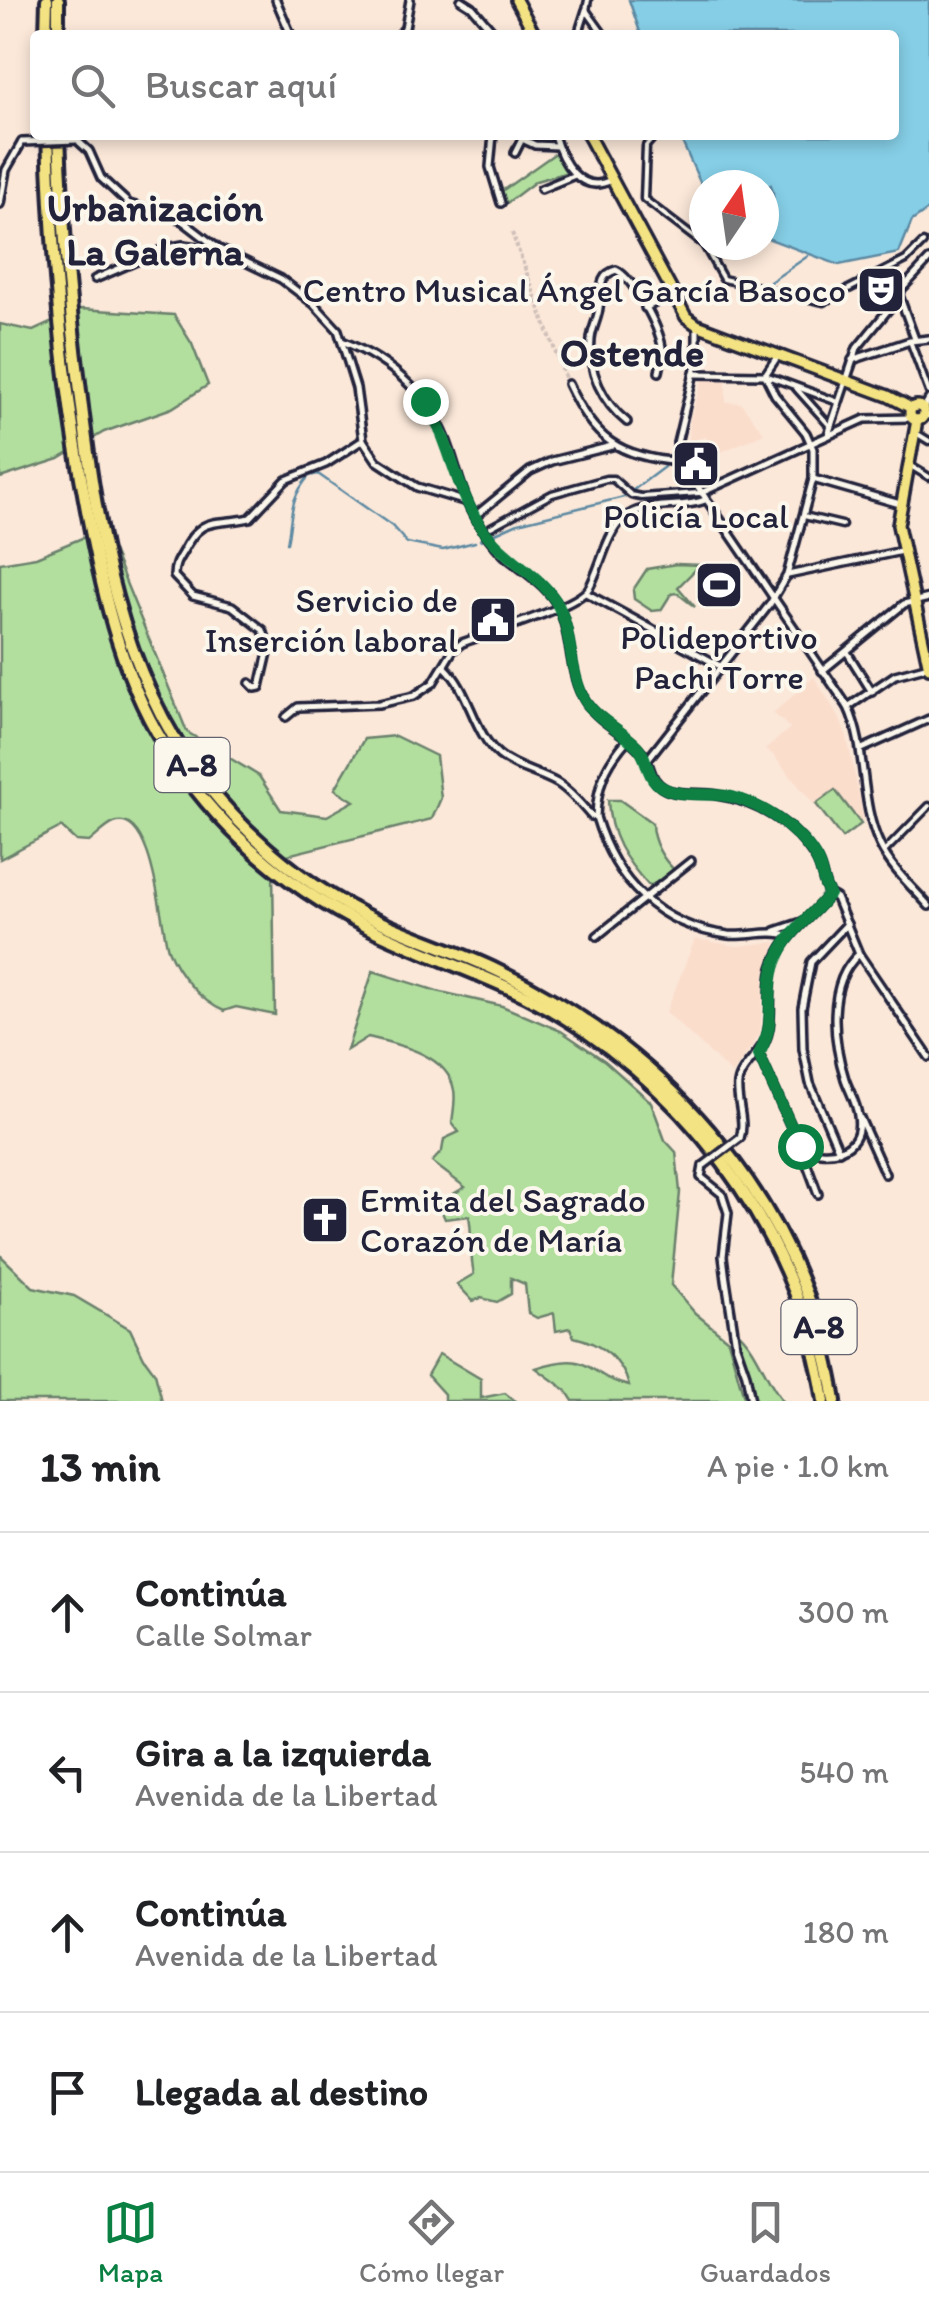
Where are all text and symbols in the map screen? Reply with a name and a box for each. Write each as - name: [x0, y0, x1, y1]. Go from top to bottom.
- search box: [30, 30, 899, 140]
- icon: search: [65, 58, 120, 113]
- text: Buscar aquí: [145, 62, 337, 108]
- north arrow: [689, 170, 779, 260]
- district label: Urbanización La Galerna: [47, 185, 264, 275]
- theatre icon: Centro Musical Ángel García Basoco: [855, 264, 907, 316]
- place label: Centro Musical Ángel García Basoco: [302, 269, 846, 311]
- district label: Ostende: [560, 328, 704, 376]
- route end: [403, 379, 449, 425]
- public building icon: Policía Local: [670, 438, 722, 490]
- place label: Policía Local: [603, 495, 789, 537]
- sports icon: Polideportivo Pachi Torre: [693, 559, 745, 611]
- place label: Servicio de Inserción laboral: [205, 579, 458, 661]
- public building icon: Servicio de Inserción laboral: [467, 594, 519, 646]
- place label: Polideportivo Pachi Torre: [620, 616, 818, 698]
- road number: A-8: [154, 738, 230, 792]
- route start: [778, 1124, 824, 1170]
- place label: Ermita del Sagrado Corazón de María: [360, 1179, 646, 1261]
- church icon: Ermita del Sagrado Corazón de María: [299, 1194, 351, 1246]
- road number: A-8: [782, 1300, 856, 1354]
- text: 13 min: [40, 1441, 160, 1492]
- text: A pie · 1.0 km: [707, 1447, 889, 1485]
- text: Continúa: [135, 1570, 287, 1616]
- icon: ahead: [40, 1585, 95, 1640]
- text: 300 m: [798, 1593, 889, 1631]
- text: Calle Solmar: [135, 1616, 312, 1654]
- text: Gira a la izquierda: [135, 1730, 431, 1776]
- icon: left: [40, 1745, 95, 1800]
- text: 540 m: [799, 1753, 889, 1791]
- text: Avenida de la Libertad: [135, 1776, 438, 1814]
- text: Continúa: [135, 1890, 287, 1936]
- icon: ahead: [40, 1905, 95, 1960]
- text: 180 m: [803, 1913, 889, 1951]
- text: Avenida de la Libertad: [135, 1936, 438, 1974]
- icon: arrive: [40, 2065, 95, 2120]
- text: Llegada al destino: [135, 2069, 428, 2115]
- tab: Mapa: [98, 2195, 163, 2289]
- tab: Cómo llegar: [359, 2195, 504, 2289]
- tab: Guardados: [700, 2195, 831, 2289]

